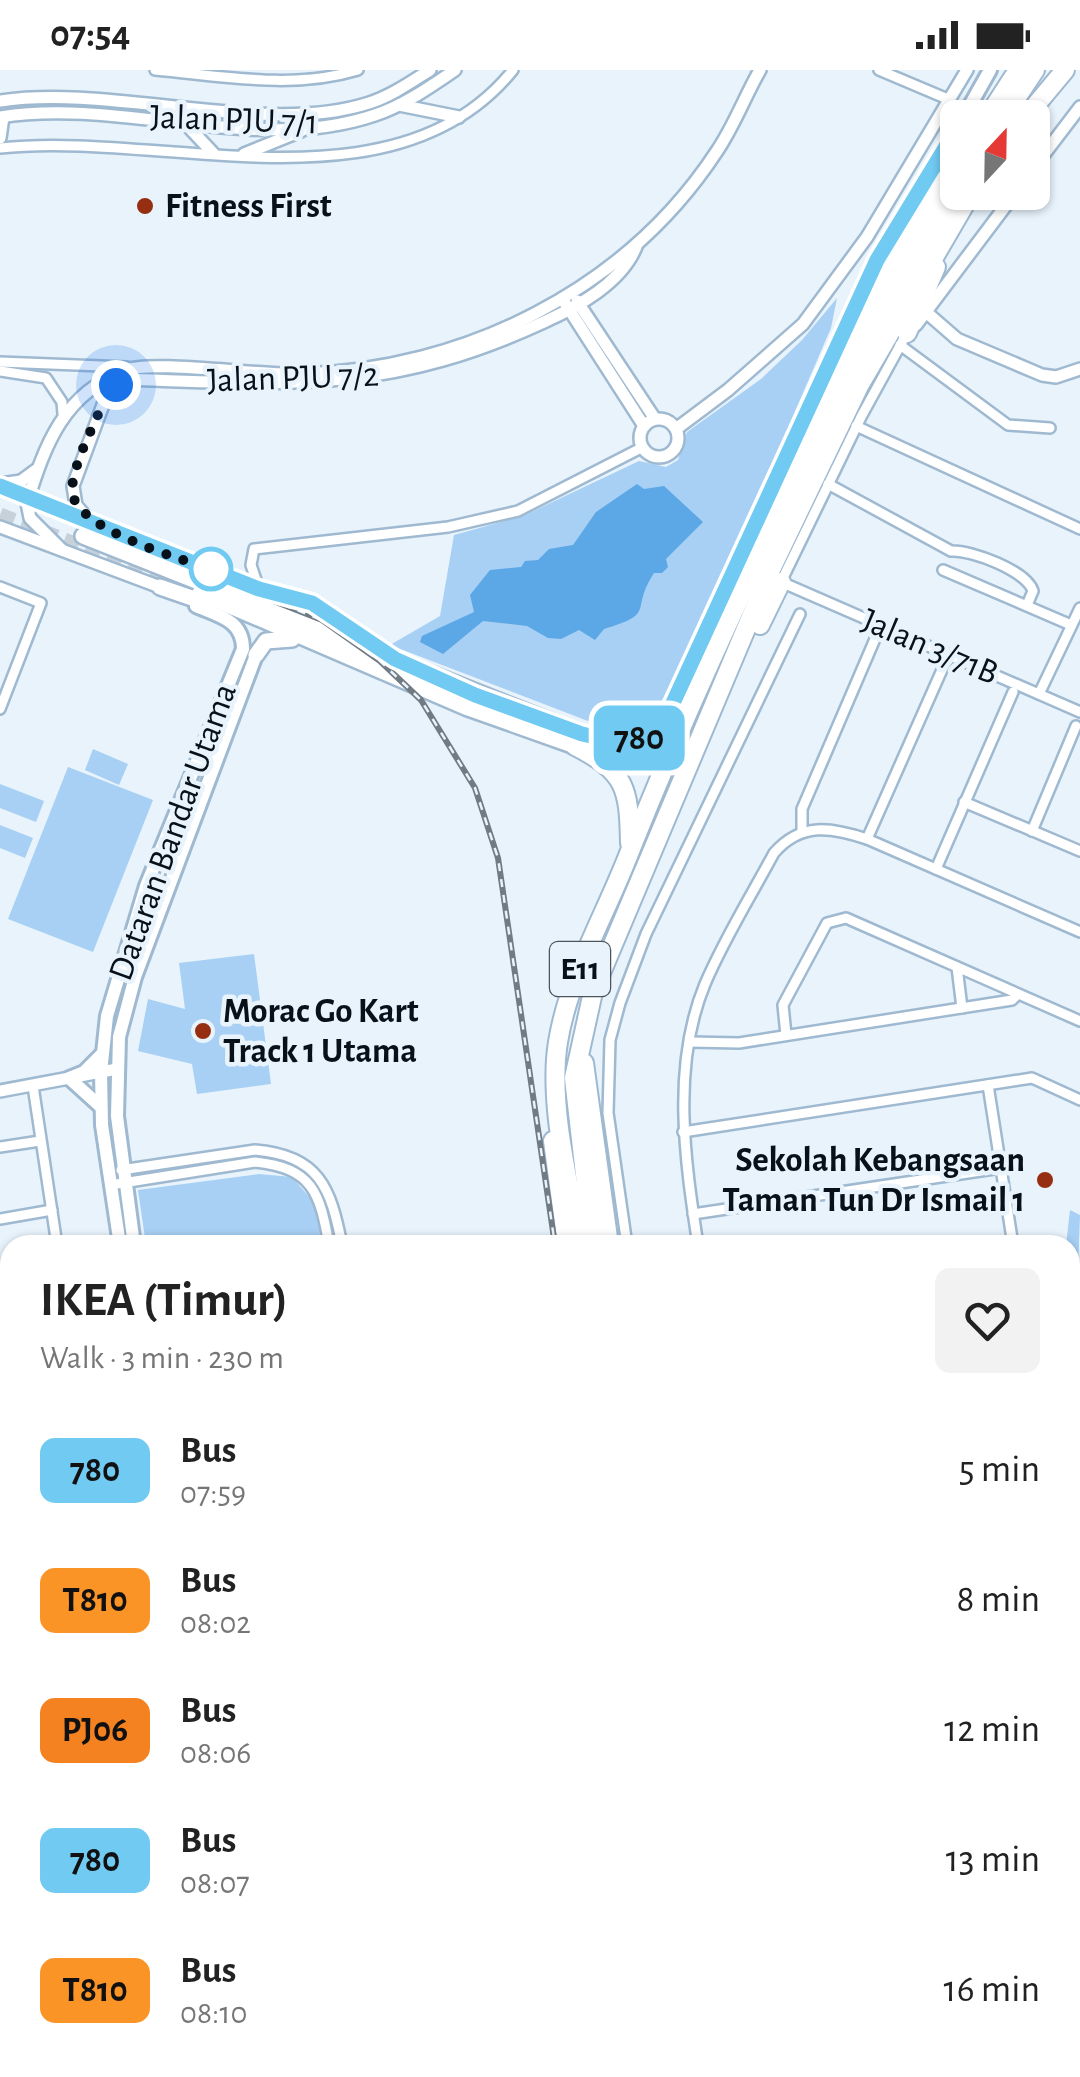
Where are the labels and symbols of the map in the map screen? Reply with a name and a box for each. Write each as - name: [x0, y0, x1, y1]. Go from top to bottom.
- street label: Jalan PJU 7/1: [149, 100, 319, 140]
- north arrow: [940, 100, 1050, 210]
- place label: Fitness First: [165, 189, 332, 224]
- marker: Fitness First: [134, 195, 156, 217]
- street label: Jalan PJU 7/2: [206, 358, 380, 398]
- your location: [91, 360, 141, 410]
- unlabelled marker: [190, 548, 232, 590]
- street label: Jalan 3/71B: [857, 603, 1003, 691]
- street label: Dataran Bandar Utama: [103, 679, 243, 985]
- line badge: 780: [582, 706, 696, 770]
- road number: E11: [550, 942, 610, 996]
- place label: Morac Go Kart Track 1 Utama: [223, 994, 419, 1069]
- marker: Morac Go Kart Track 1 Utama: [192, 1020, 214, 1042]
- place label: Sekolah Kebangsaan Taman Tun Dr Ismail 1: [722, 1143, 1025, 1218]
- marker: Sekolah Kebangsaan Taman Tun Dr Ismail 1: [1034, 1169, 1056, 1191]

